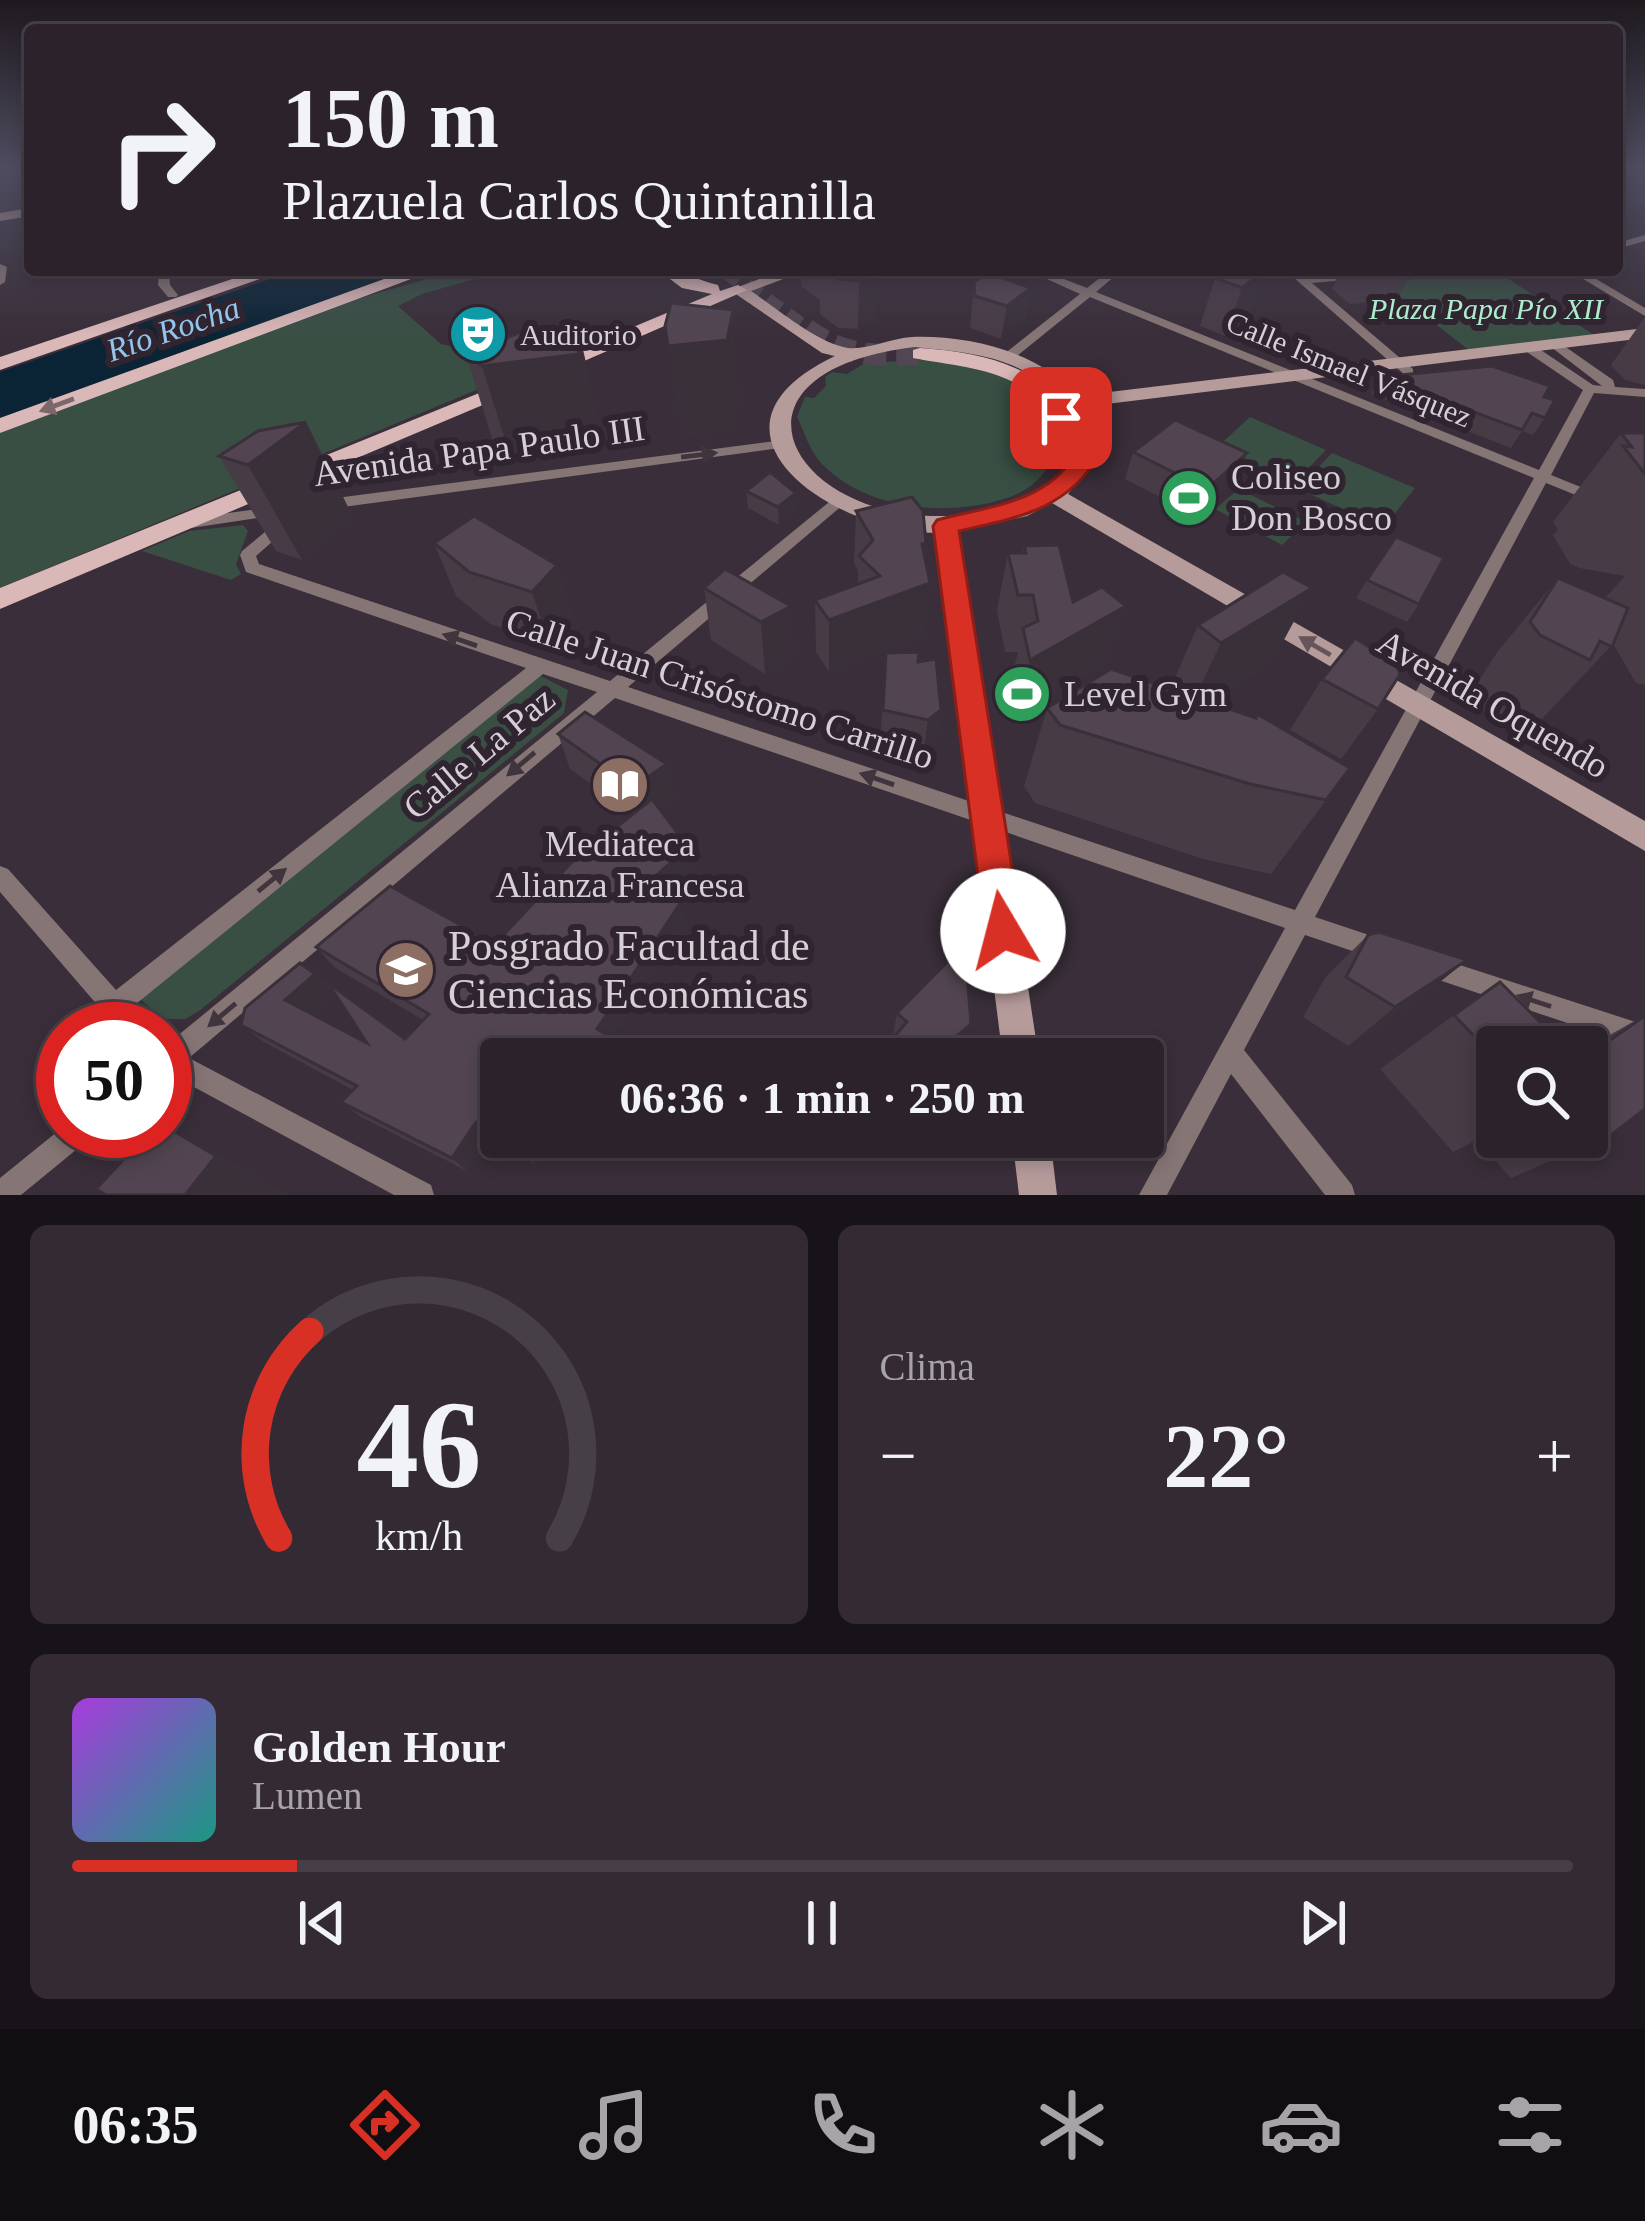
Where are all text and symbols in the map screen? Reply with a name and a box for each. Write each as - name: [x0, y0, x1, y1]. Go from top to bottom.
- icon: right: [84, 72, 240, 228]
- text: 150 m: [282, 72, 499, 165]
- text: Plazuela Carlos Quintanilla: [282, 171, 876, 231]
- water label: Río Rocha: [101, 289, 244, 369]
- park label: Plaza Papa Pío XII: [1368, 292, 1605, 325]
- theatre icon: Auditorio: [447, 303, 509, 365]
- street label: Calle Ismael Vásquez: [1222, 305, 1476, 433]
- place label: Auditorio: [520, 318, 637, 351]
- pin: [1010, 367, 1112, 469]
- icon: arrive: [1028, 385, 1094, 451]
- one-way arrow: [39, 396, 75, 415]
- street label: Avenida Papa Paulo III: [311, 408, 647, 494]
- one-way arrow: [681, 445, 718, 464]
- place label: Coliseo Don Bosco: [1231, 457, 1392, 538]
- sports icon: Coliseo Don Bosco: [1158, 467, 1220, 529]
- street label: Calle Juan Crisóstomo Carrillo: [501, 601, 939, 777]
- street label: Avenida Oquendo: [1370, 622, 1616, 786]
- one-way arrow: [442, 630, 478, 648]
- one-way arrow: [1298, 637, 1332, 658]
- sports icon: Level Gym: [991, 663, 1053, 725]
- place label: Level Gym: [1064, 674, 1227, 714]
- street label: Calle La Paz: [396, 679, 562, 827]
- one-way arrow: [506, 751, 536, 777]
- library icon: Mediateca Alianza Francesa: [589, 754, 651, 816]
- one-way arrow: [859, 769, 895, 787]
- place label: Mediateca Alianza Francesa: [496, 824, 744, 905]
- one-way arrow: [256, 868, 287, 893]
- position arrow: [940, 868, 1066, 994]
- place label: Posgrado Facultad de Ciencias Económicas: [448, 923, 810, 1017]
- school or university icon: Posgrado Facultad de Ciencias Económicas: [375, 939, 437, 1001]
- one-way arrow: [1515, 990, 1552, 1009]
- one-way arrow: [207, 1001, 237, 1027]
- speed limit sign: 50: [36, 1002, 192, 1158]
- map controls: [1476, 1026, 1608, 1158]
- button: search: [1476, 1026, 1608, 1158]
- text: 06:36 · 1 min · 250 m: [620, 1073, 1025, 1123]
- text: Clima: [880, 1345, 975, 1388]
- text: 46: [356, 1376, 481, 1514]
- text: 22°: [1163, 1407, 1289, 1506]
- text: −: [880, 1419, 917, 1492]
- text: +: [1536, 1419, 1573, 1492]
- text: km/h: [375, 1511, 463, 1558]
- text: Golden Hour: [252, 1722, 506, 1772]
- text: Lumen: [252, 1774, 362, 1817]
- icon: previous: [289, 1890, 355, 1956]
- icon: pause: [789, 1890, 855, 1956]
- icon: next: [1290, 1890, 1356, 1956]
- icon: directions: [343, 2083, 427, 2167]
- icon: music: [572, 2083, 656, 2167]
- icon: phone: [801, 2083, 885, 2167]
- icon: climate: [1030, 2083, 1114, 2167]
- icon: car: [1259, 2083, 1343, 2167]
- icon: filters: [1488, 2083, 1572, 2167]
- text: 06:35: [73, 2095, 198, 2155]

